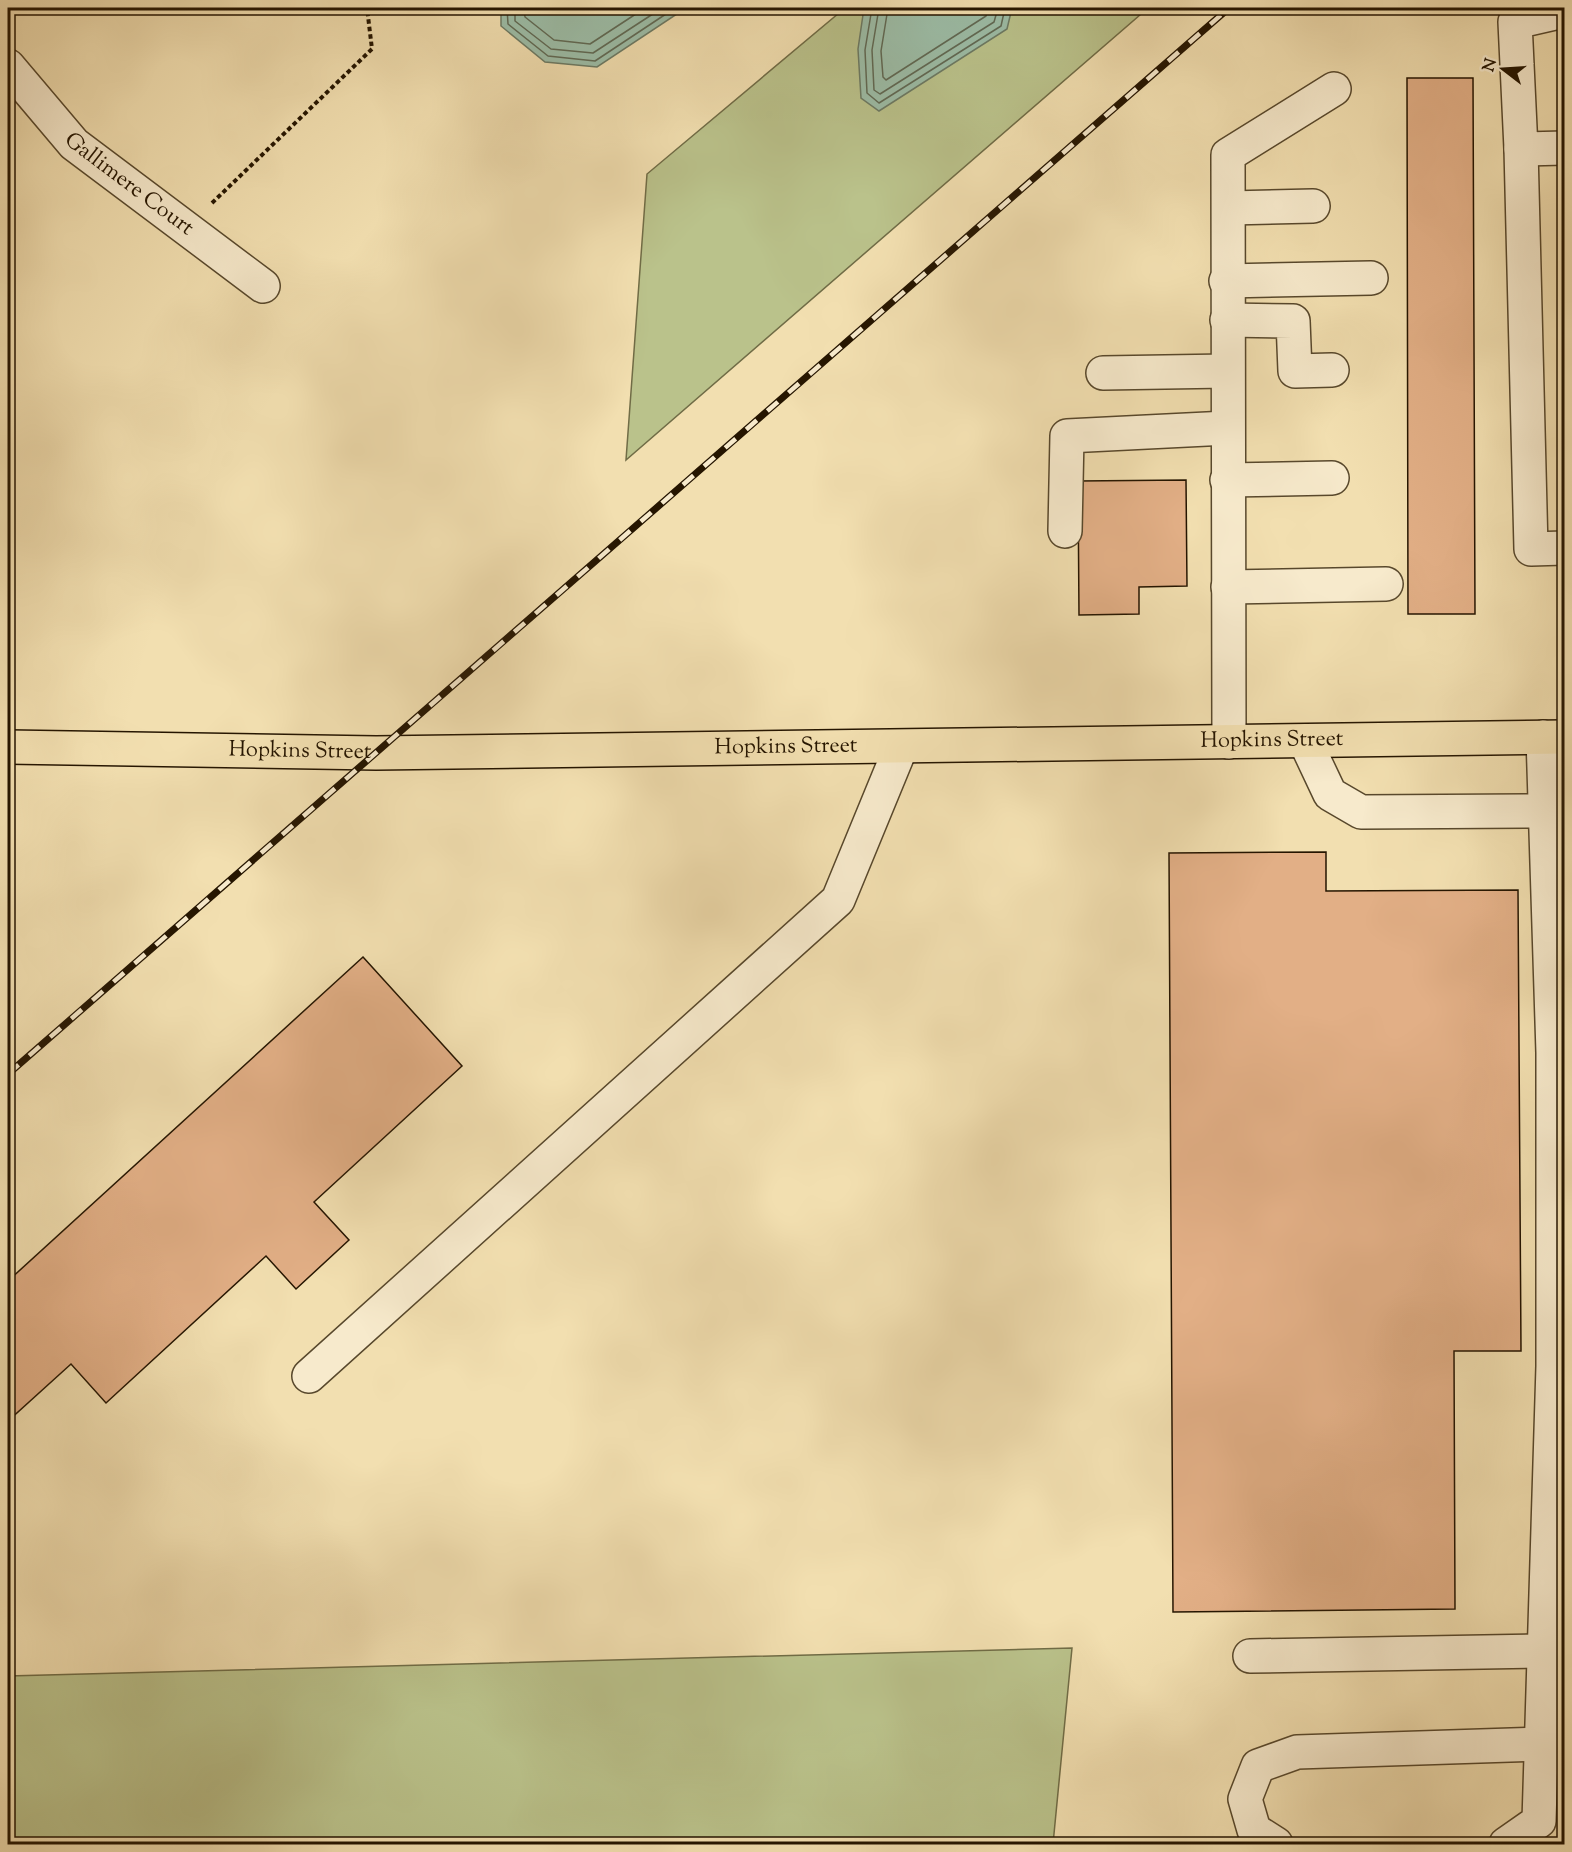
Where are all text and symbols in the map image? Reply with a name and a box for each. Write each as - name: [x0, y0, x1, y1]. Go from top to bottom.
- north arrow: [1473, 39, 1533, 99]
- text: N: [1478, 56, 1504, 75]
- street label: Gallimere Court: [55, 126, 200, 245]
- street label: Hopkins Street: [1200, 724, 1344, 758]
- street label: Hopkins Street: [714, 731, 858, 764]
- street label: Hopkins Street: [228, 735, 372, 769]

